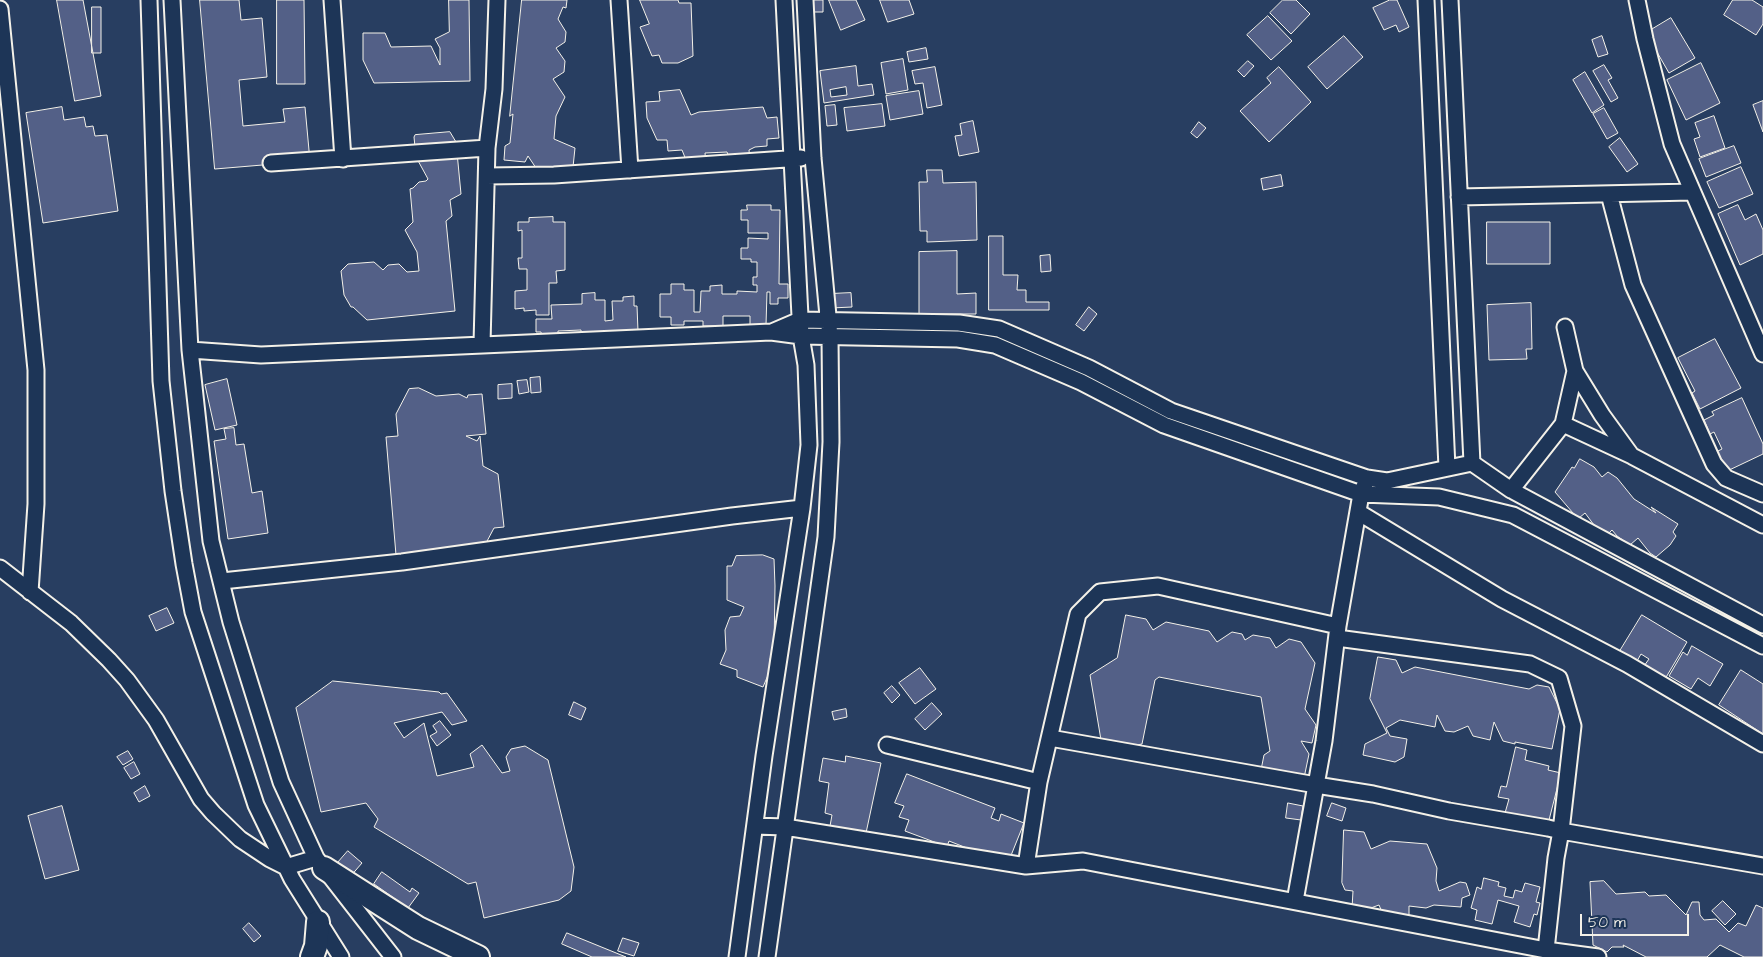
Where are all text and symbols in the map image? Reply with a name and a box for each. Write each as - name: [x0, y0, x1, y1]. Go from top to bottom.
- scale bar: [1583, 904, 1692, 936]
- text: 50 m: [1588, 912, 1626, 933]

